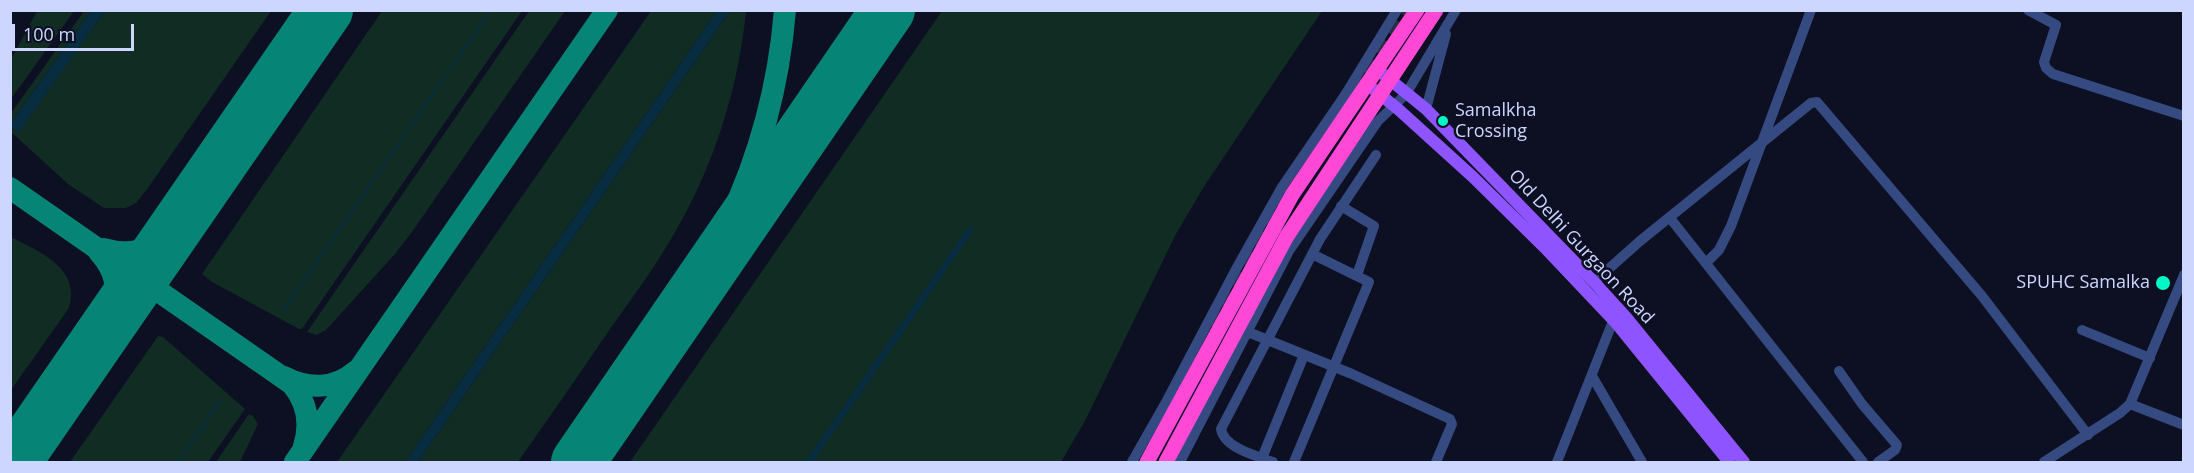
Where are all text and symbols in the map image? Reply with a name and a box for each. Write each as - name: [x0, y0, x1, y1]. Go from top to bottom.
- scale bar: [15, 12, 136, 50]
- text: 100 m: [23, 22, 75, 46]
- place label: Samalkha Crossing: [1455, 100, 1537, 142]
- marker: Samalkha Crossing: [1436, 114, 1450, 128]
- street label: Old Delhi Gurgaon Road: [1504, 165, 1658, 329]
- place label: SPUHC Samalka: [2016, 272, 2150, 294]
- marker: SPUHC Samalka: [2154, 274, 2172, 292]

